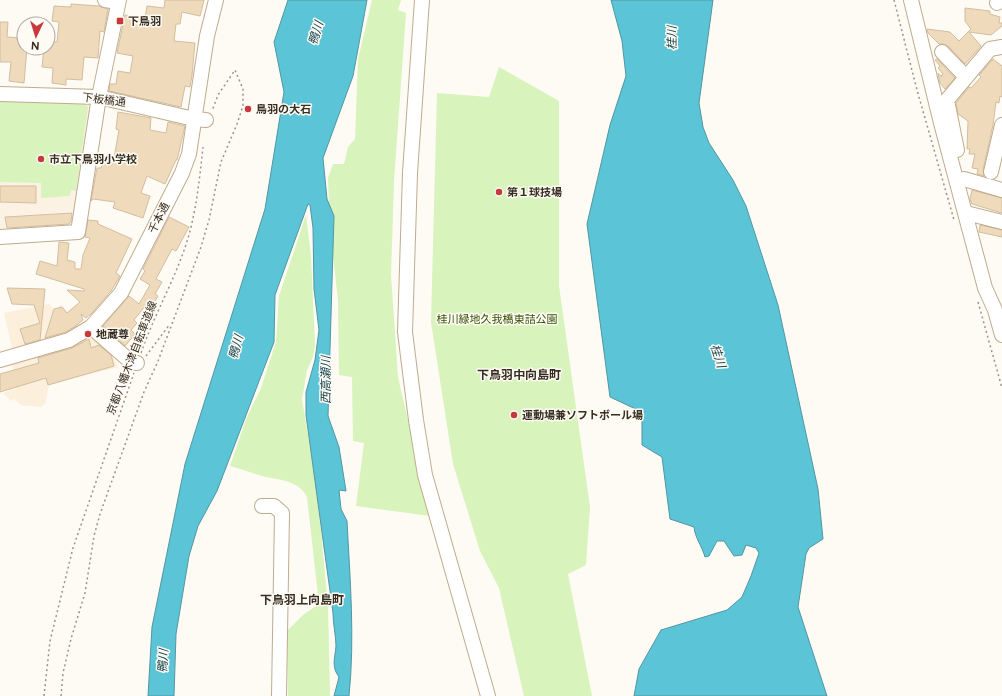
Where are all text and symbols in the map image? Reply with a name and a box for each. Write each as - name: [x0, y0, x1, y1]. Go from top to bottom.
- place label: 下鳥羽: [128, 15, 161, 28]
- north arrow: [16, 16, 56, 56]
- marker: 下鳥羽: [115, 16, 125, 26]
- water label: 鴨川: [306, 18, 327, 47]
- water label: 桂川: [665, 24, 679, 50]
- text: N: [31, 39, 40, 52]
- street label: 下板橋通: [81, 91, 127, 109]
- place label: 鳥羽の大石: [256, 103, 311, 116]
- marker: 鳥羽の大石: [243, 104, 253, 114]
- place label: 市立下鳥羽小学校: [49, 153, 137, 166]
- marker: 市立下鳥羽小学校: [36, 154, 46, 164]
- place label: 第１球技場: [507, 186, 562, 199]
- marker: 第１球技場: [494, 187, 504, 197]
- street label: 千本通: [146, 200, 172, 236]
- street label: 京都八幡木津自転車道線: [104, 299, 160, 417]
- park label: 桂川緑地久我橋東詰公園: [437, 313, 558, 326]
- place label: 地蔵尊: [96, 328, 129, 341]
- marker: 地蔵尊: [83, 329, 93, 339]
- water label: 鴨川: [226, 332, 247, 360]
- water label: 桂川: [708, 342, 729, 371]
- water label: 西高瀬川: [319, 354, 333, 404]
- district label: 下鳥羽中向島町: [477, 368, 561, 382]
- place label: 運動場兼ソフトボール場: [522, 409, 643, 422]
- marker: 運動場兼ソフトボール場: [509, 410, 519, 420]
- district label: 下鳥羽上向島町: [260, 593, 344, 607]
- water label: 鴨川: [155, 647, 171, 673]

